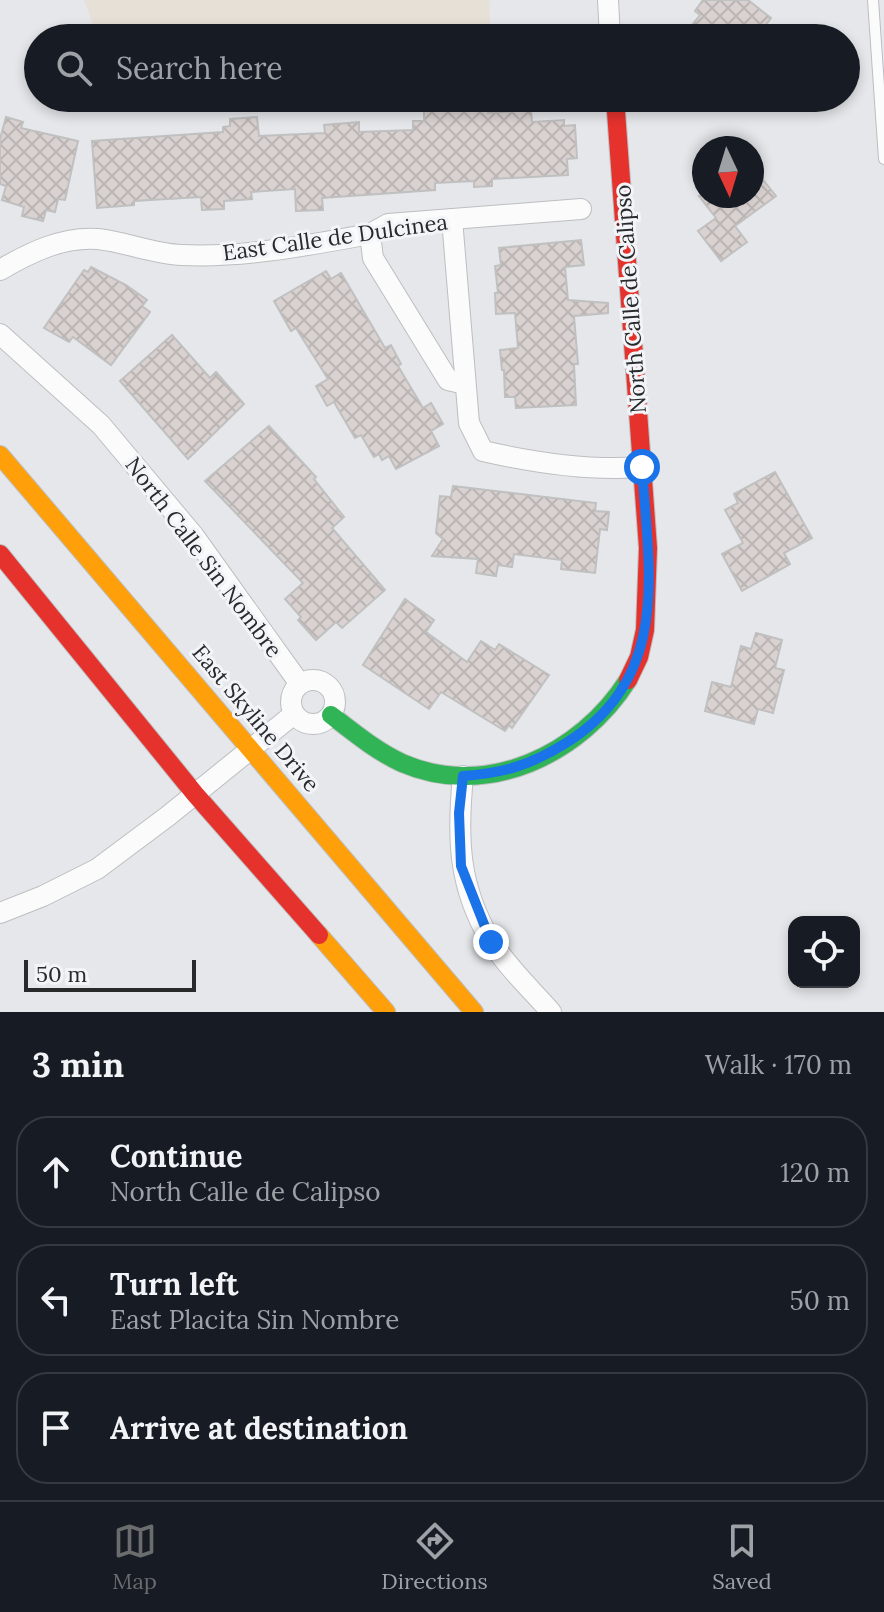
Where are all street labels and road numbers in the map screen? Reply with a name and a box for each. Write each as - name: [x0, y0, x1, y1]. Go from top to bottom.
- street label: North Calle de Calipso: [608, 184, 652, 414]
- street label: East Calle de Dulcinea: [221, 207, 449, 267]
- street label: North Calle Sin Nombre: [119, 451, 289, 663]
- street label: East Skyline Drive: [186, 639, 326, 797]

